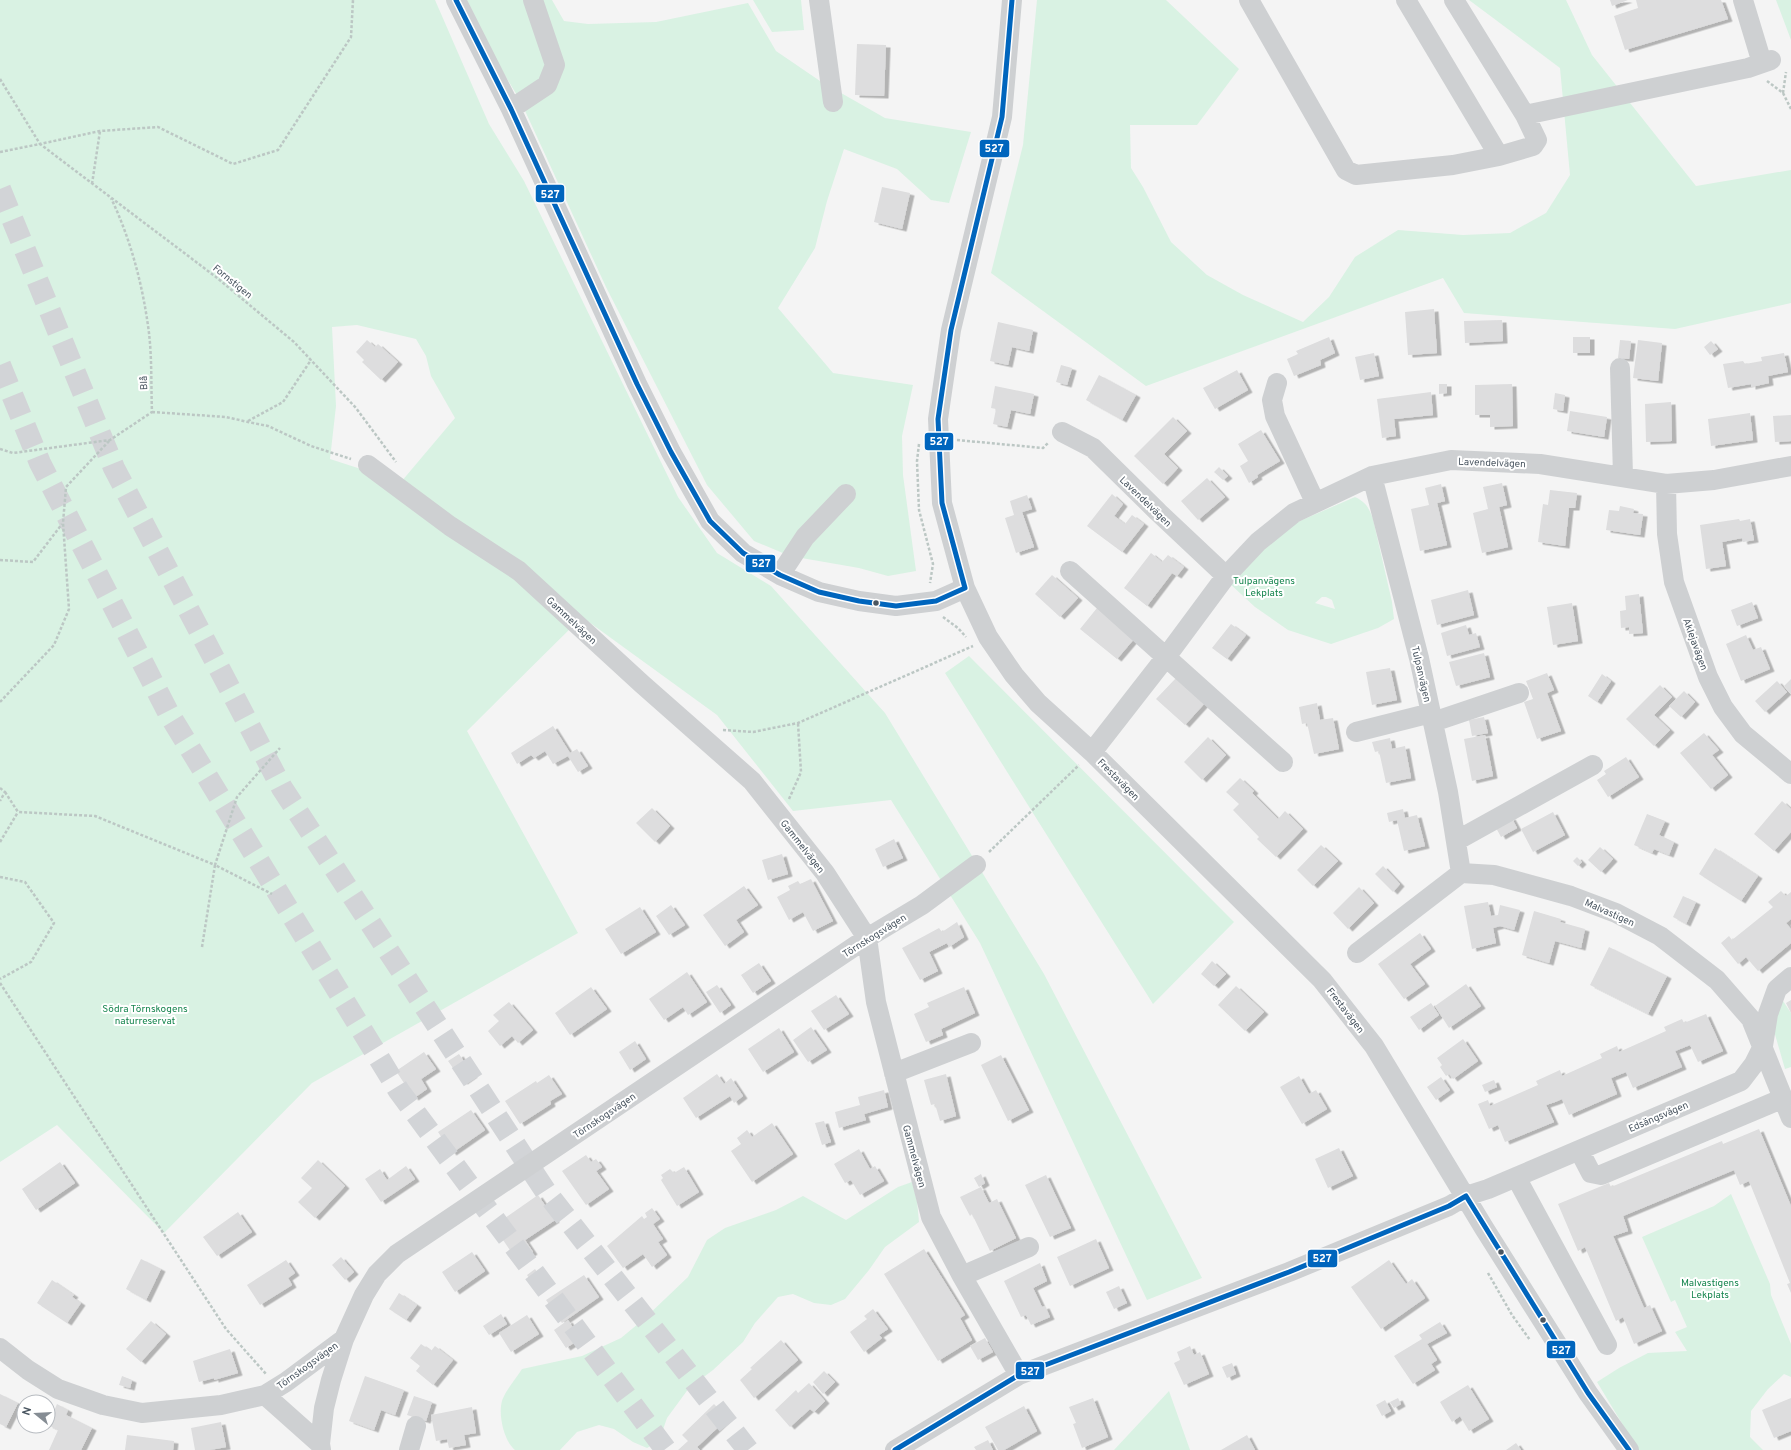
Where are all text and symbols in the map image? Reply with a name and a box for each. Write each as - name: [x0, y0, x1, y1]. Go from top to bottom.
- line badge: 527: [979, 139, 1010, 158]
- text: 527: [984, 142, 1004, 156]
- line badge: 527: [535, 184, 565, 203]
- text: 527: [540, 188, 560, 202]
- street label: Fornstigen: [210, 262, 255, 302]
- street label: Blå: [138, 375, 151, 390]
- line badge: 527: [924, 432, 954, 451]
- text: 527: [929, 435, 949, 449]
- street label: Lavendelvägen: [1458, 456, 1526, 471]
- street label: Lavendelvägen: [1116, 474, 1174, 530]
- line badge: 527: [745, 554, 776, 573]
- text: 527: [751, 557, 771, 571]
- park label: Tulpanvägens Lekplats: [1233, 575, 1295, 600]
- street label: Gammelvägen: [543, 594, 599, 648]
- unlabelled marker: [871, 598, 881, 608]
- street label: Aklejavägen: [1679, 617, 1710, 672]
- street label: Tulpanvägen: [1408, 645, 1433, 704]
- street label: Frestavägen: [1094, 756, 1142, 804]
- street label: Gammelvägen: [777, 818, 827, 876]
- street label: Malvastigen: [1582, 897, 1636, 930]
- street label: Törnskogsvägen: [840, 911, 909, 961]
- street label: Frestavägen: [1323, 986, 1367, 1036]
- park label: Södra Törnskogens naturreservat: [102, 1003, 188, 1028]
- street label: Törnskogsvägen: [571, 1090, 639, 1142]
- street label: Edsängsvägen: [1627, 1099, 1691, 1136]
- street label: Gammelvägen: [899, 1124, 928, 1189]
- unlabelled marker: [1496, 1247, 1506, 1257]
- line badge: 527: [1307, 1249, 1338, 1268]
- text: 527: [1312, 1252, 1332, 1266]
- park label: Malvastigens Lekplats: [1681, 1277, 1739, 1302]
- unlabelled marker: [1538, 1315, 1548, 1325]
- street label: Törnskogsvägen: [275, 1340, 341, 1393]
- line badge: 527: [1546, 1340, 1576, 1359]
- text: 527: [1551, 1344, 1571, 1358]
- line badge: 527: [1015, 1361, 1045, 1380]
- text: 527: [1020, 1365, 1040, 1379]
- north arrow: [16, 1394, 56, 1434]
- text: N: [20, 1405, 35, 1417]

